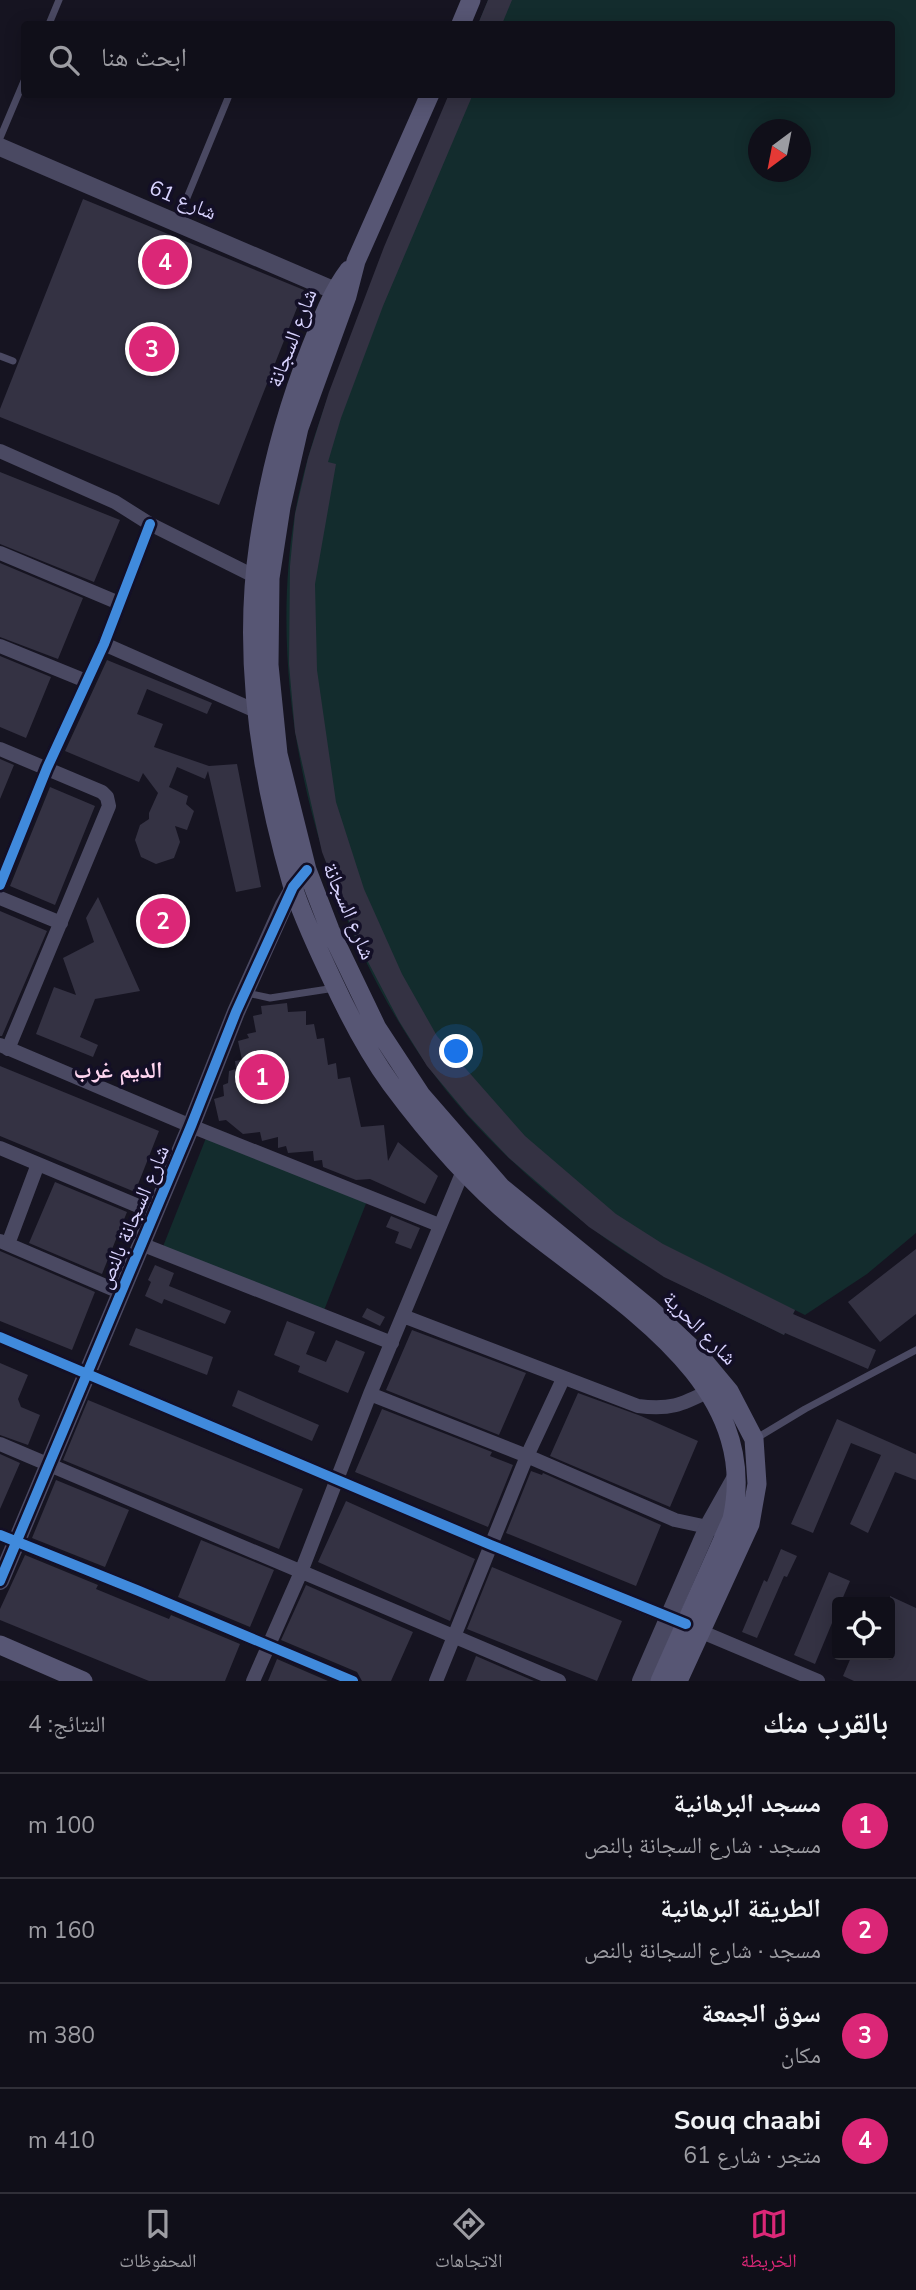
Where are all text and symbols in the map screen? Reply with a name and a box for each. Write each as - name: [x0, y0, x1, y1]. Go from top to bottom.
- search box: [21, 21, 895, 98]
- text: ابحث هنا: [101, 40, 187, 75]
- icon: search: [45, 41, 83, 79]
- north arrow: [748, 119, 811, 182]
- street label: شارع 61: [145, 173, 221, 227]
- pin: 4: [142, 236, 188, 288]
- street label: شارع السجانة: [260, 285, 324, 391]
- pin: 3: [129, 323, 175, 375]
- street label: شارع السجانة: [316, 858, 382, 964]
- pin: 2: [140, 895, 186, 947]
- your location: [439, 1034, 473, 1068]
- pin: 1: [239, 1051, 285, 1103]
- district label: الديم غرب: [73, 1055, 163, 1086]
- street label: شارع السجانة بالنص: [90, 1141, 176, 1293]
- street label: شارع الحرية: [657, 1285, 743, 1371]
- map controls: [832, 1597, 895, 1660]
- button: locate: [832, 1597, 895, 1660]
- text: بالقرب منك: [763, 1703, 888, 1744]
- text: النتائج: 4: [28, 1709, 106, 1740]
- text: مسجد البرهانية: [673, 1786, 821, 1821]
- text: 100 m: [28, 1810, 95, 1841]
- text: 1: [858, 1810, 872, 1841]
- text: مسجد · شارع السجانة بالنص: [584, 1830, 821, 1861]
- text: الطريقة البرهانية: [660, 1891, 821, 1926]
- text: 160 m: [28, 1915, 95, 1946]
- text: 2: [858, 1915, 872, 1946]
- text: مسجد · شارع السجانة بالنص: [584, 1935, 821, 1966]
- text: سوق الجمعة: [702, 1996, 821, 2031]
- text: 380 m: [28, 2020, 95, 2051]
- text: 3: [858, 2020, 872, 2051]
- text: مكان: [781, 2040, 821, 2071]
- text: Souq chaabi: [674, 2103, 821, 2138]
- text: 410 m: [28, 2125, 95, 2156]
- text: 4: [858, 2125, 872, 2156]
- text: متجر · شارع 61: [683, 2140, 821, 2171]
- tab: المحفوظات: [119, 2205, 197, 2279]
- tab: الاتجاهات: [435, 2205, 502, 2279]
- tab: الخريطة: [741, 2205, 797, 2279]

